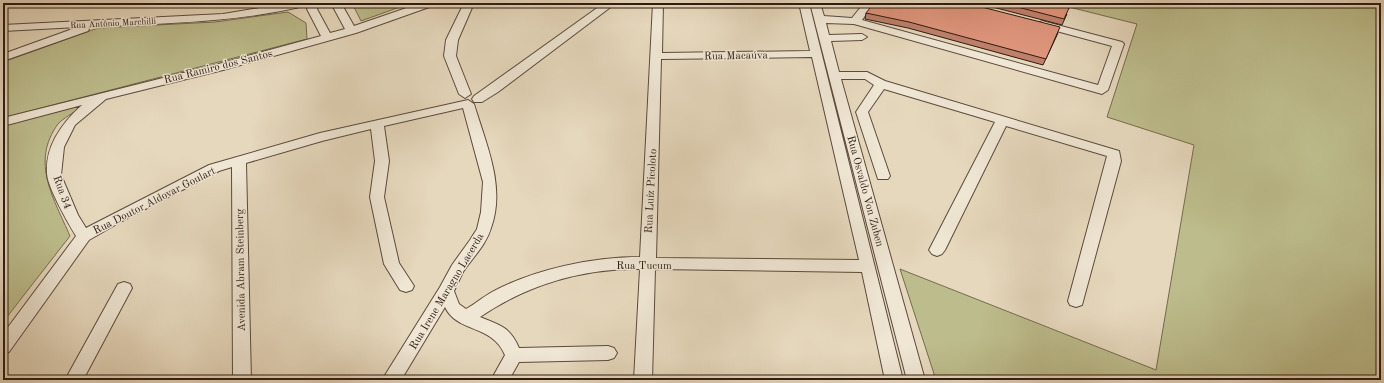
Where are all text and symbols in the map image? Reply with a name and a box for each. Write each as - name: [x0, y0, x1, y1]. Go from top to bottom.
- street label: Rua Antônio Marchilli: [70, 17, 157, 30]
- street label: Rua Ramiro dos Santos: [163, 49, 274, 86]
- street label: Rua Macaúva: [704, 50, 769, 63]
- street label: Rua Osvaldo Von Zuben: [844, 135, 885, 248]
- street label: Rua Luíz Picoloto: [644, 148, 659, 234]
- street label: Rua Doutor Aldovar Goulart: [92, 166, 218, 237]
- street label: Rua 34: [50, 174, 73, 211]
- street label: Avenida Abram Steinberg: [235, 208, 248, 331]
- street label: Rua Irene Maragno Lacerda: [408, 231, 487, 352]
- street label: Rua Tucum: [616, 261, 672, 272]

